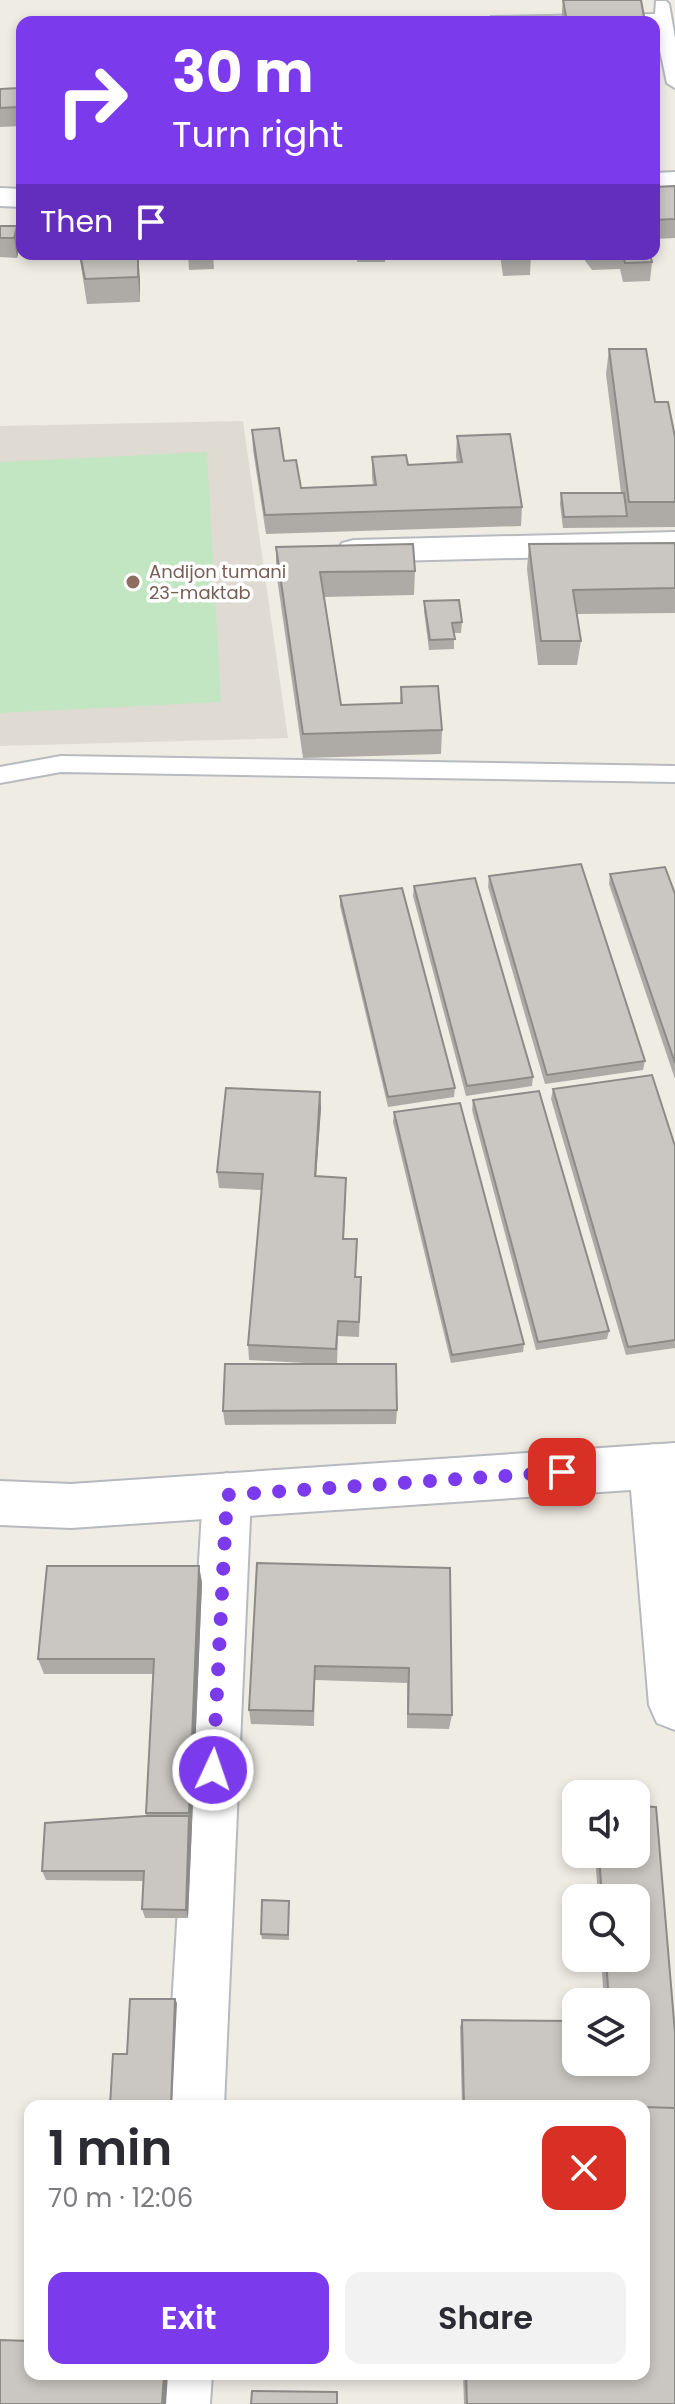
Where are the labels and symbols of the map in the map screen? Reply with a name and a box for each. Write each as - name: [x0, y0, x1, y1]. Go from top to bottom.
- place label: Andijon tumani 23-maktab: [149, 559, 286, 605]
- marker: Andijon tumani 23-maktab: [124, 573, 142, 591]
- pin: [528, 1438, 596, 1506]
- position arrow: [171, 1728, 255, 1812]

